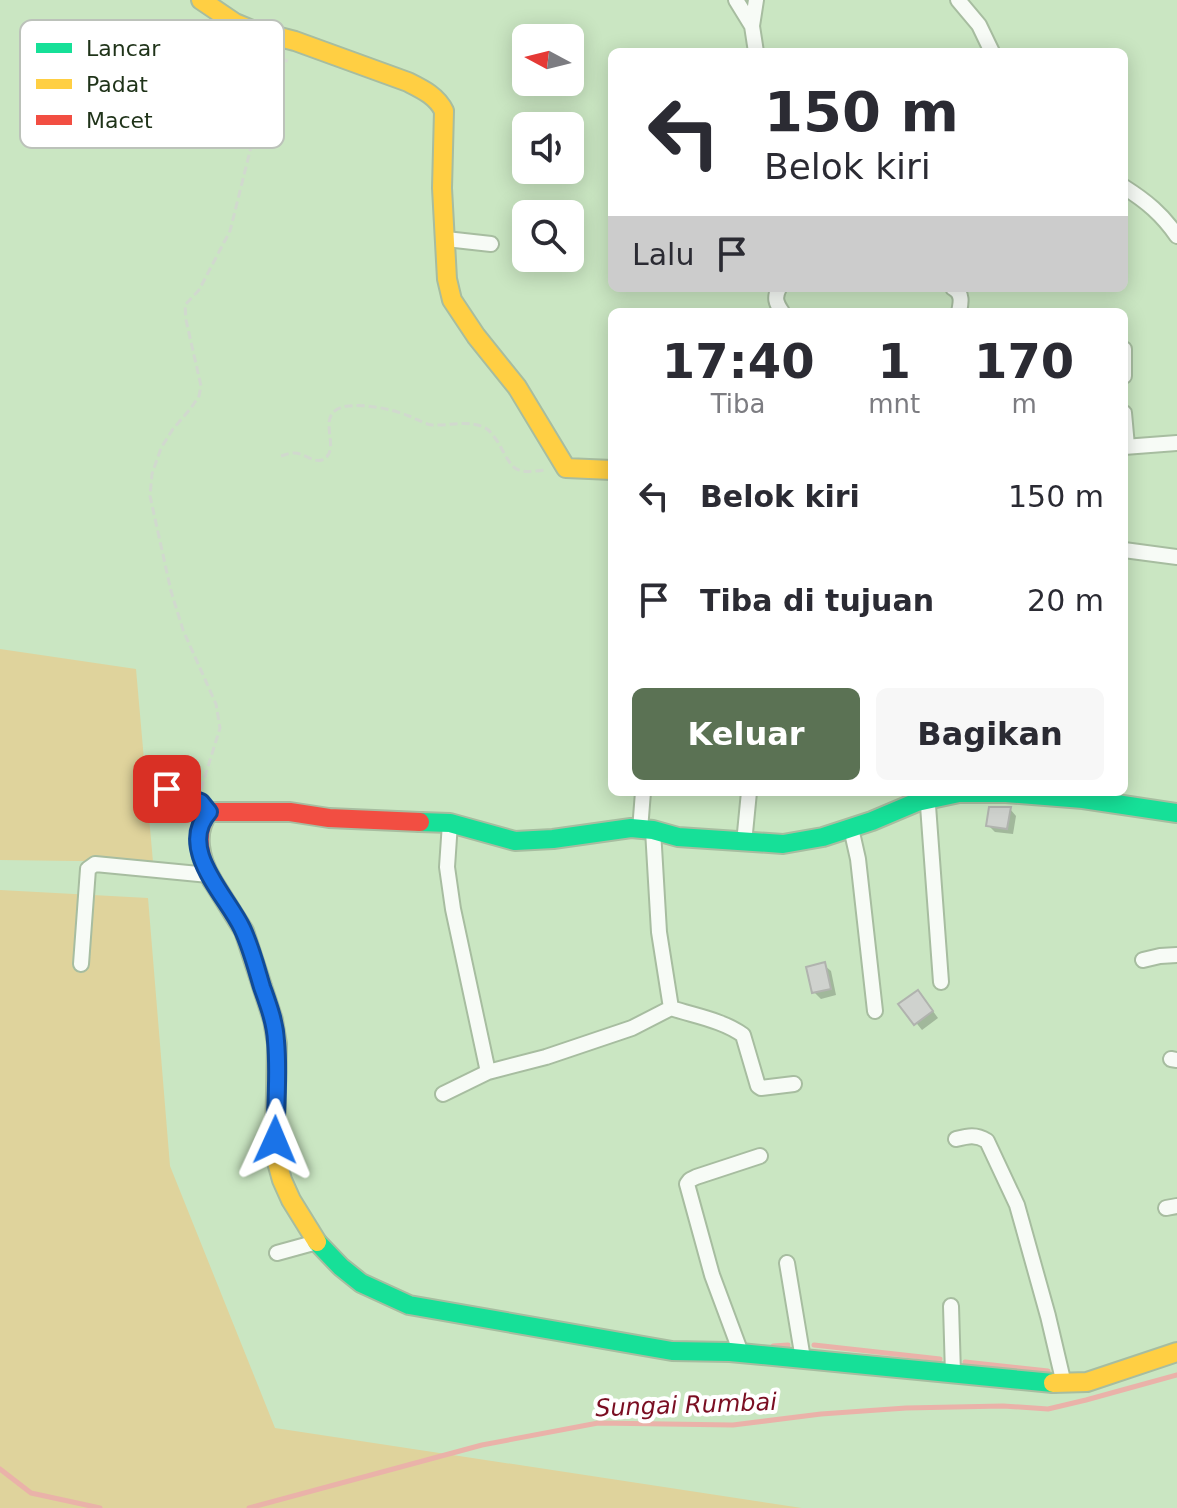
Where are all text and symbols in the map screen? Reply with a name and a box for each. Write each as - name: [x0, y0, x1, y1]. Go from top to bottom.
- legend: [20, 20, 284, 148]
- north arrow: [512, 24, 584, 96]
- map controls: [512, 24, 584, 272]
- text: Lancar: [86, 36, 161, 61]
- text: Padat: [86, 72, 148, 97]
- text: 150 m: [764, 79, 959, 144]
- icon: left: [632, 80, 736, 184]
- text: Macet: [86, 108, 153, 133]
- button: sound: [512, 112, 584, 184]
- text: Belok kiri: [764, 146, 931, 187]
- button: search: [512, 200, 584, 272]
- icon: arrive: [710, 232, 754, 276]
- text: Lalu: [632, 237, 694, 272]
- text: 17:40: [662, 333, 815, 389]
- text: 1: [878, 333, 911, 389]
- text: 170: [974, 333, 1074, 389]
- text: Tiba: [711, 389, 766, 419]
- text: mnt: [868, 389, 920, 419]
- text: m: [1011, 389, 1037, 419]
- icon: left: [632, 474, 676, 518]
- text: Belok kiri: [700, 479, 860, 514]
- text: 150 m: [1008, 479, 1104, 514]
- icon: arrive: [632, 578, 676, 622]
- text: Tiba di tujuan: [700, 583, 934, 618]
- text: 20 m: [1027, 583, 1104, 618]
- button: Keluar: [632, 688, 860, 780]
- button: Bagikan: [876, 688, 1104, 780]
- pin: [133, 755, 201, 823]
- icon: arrive: [145, 767, 189, 811]
- position arrow: [233, 1098, 317, 1182]
- water label: Sungai Rumbai: [595, 1388, 778, 1422]

